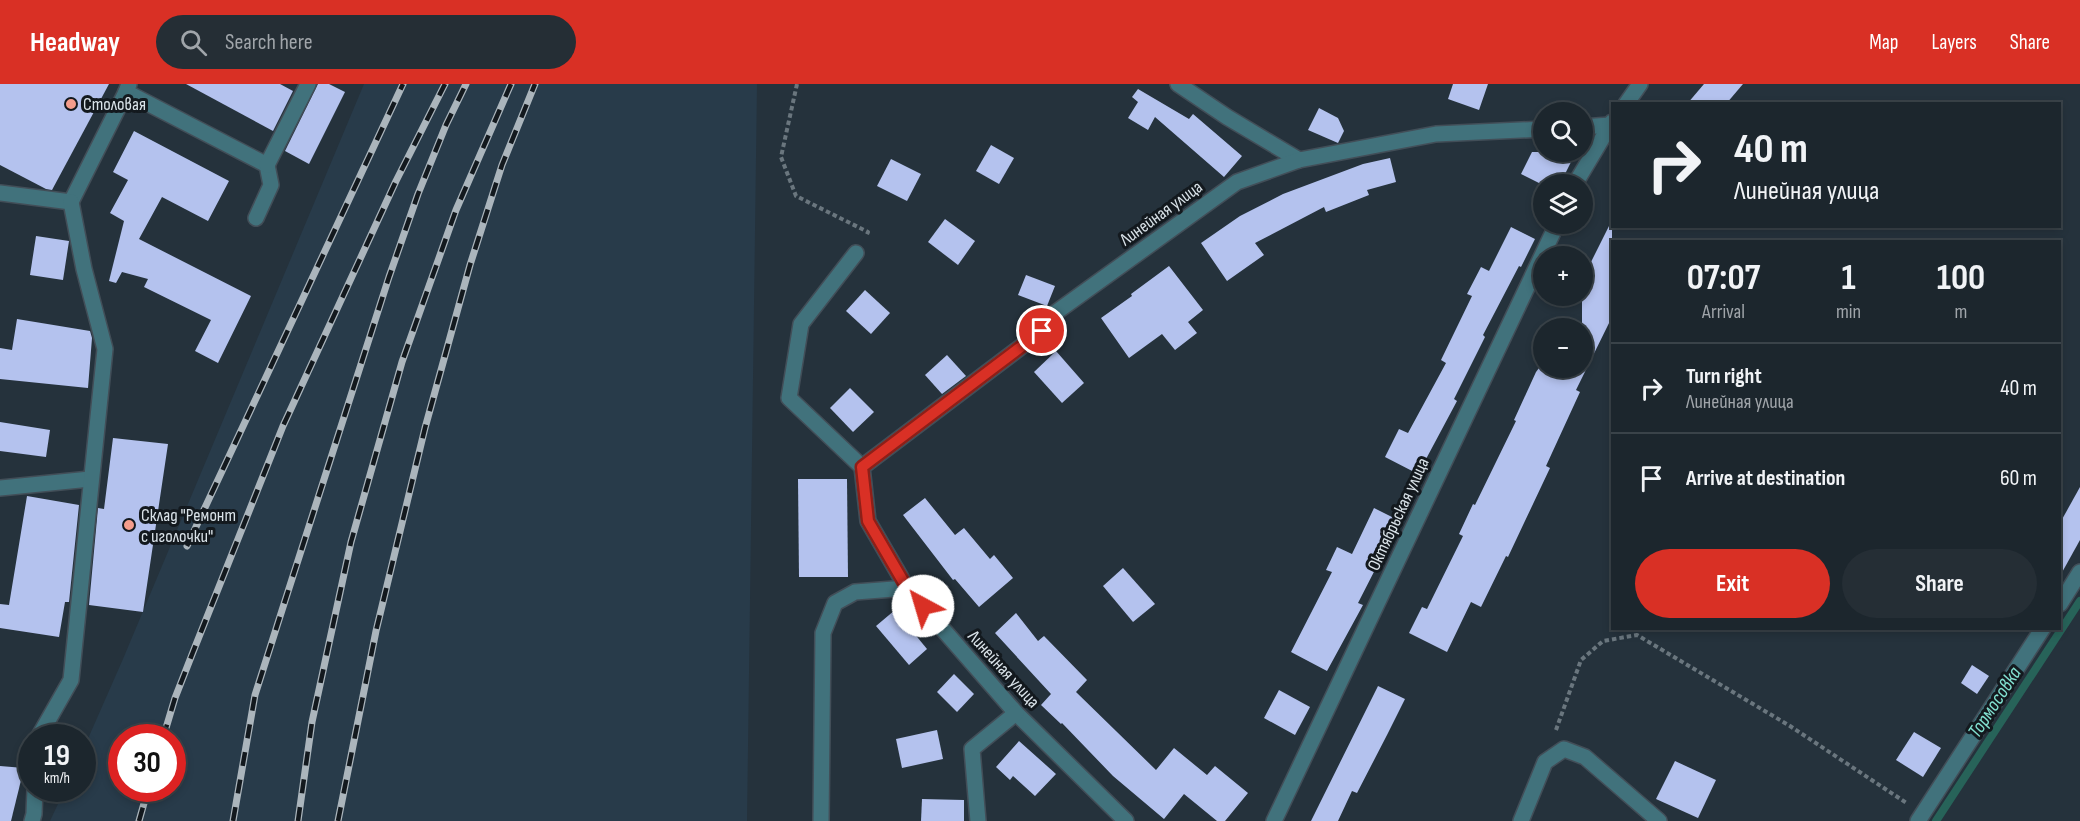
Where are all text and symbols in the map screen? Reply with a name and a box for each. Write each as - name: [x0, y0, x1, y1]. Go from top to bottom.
- search box: [156, 15, 576, 69]
- text: Headway: [30, 26, 120, 59]
- icon: search: [177, 26, 210, 59]
- text: Search here: [225, 29, 312, 56]
- text: Map: [1869, 30, 1898, 55]
- text: Layers: [1931, 30, 1977, 55]
- text: Share: [2010, 30, 2050, 55]
- place label: Столовая: [83, 94, 146, 115]
- marker: Столовая: [64, 97, 78, 111]
- map controls: [1533, 102, 1593, 378]
- button: search: [1533, 102, 1593, 162]
- text: 40 m: [1734, 124, 1808, 175]
- icon: right: [1635, 126, 1713, 204]
- button: layers: [1533, 174, 1593, 234]
- text: Линейная улица: [1734, 175, 1879, 207]
- street label: Линейная улица: [1115, 176, 1207, 251]
- button: +: [1533, 246, 1593, 306]
- text: 07:07: [1687, 257, 1760, 300]
- text: 1: [1841, 257, 1856, 300]
- text: 100: [1937, 257, 1985, 300]
- text: Arrival: [1702, 300, 1745, 324]
- text: min: [1836, 300, 1861, 324]
- text: m: [1955, 300, 1967, 324]
- pin: [1016, 305, 1067, 356]
- icon: arrive: [1025, 314, 1058, 347]
- button: −: [1533, 318, 1593, 378]
- text: Turn right: [1686, 363, 1762, 390]
- icon: right: [1635, 372, 1668, 405]
- text: 40 m: [2000, 375, 2037, 402]
- text: Линейная улица: [1686, 390, 1794, 414]
- street label: Октябрьская улица: [1363, 454, 1434, 574]
- icon: arrive: [1635, 462, 1668, 495]
- text: Arrive at destination: [1686, 465, 1845, 492]
- text: 60 m: [2000, 465, 2037, 492]
- place label: Склад "Ремонт с иголочки": [141, 505, 236, 547]
- marker: Склад "Ремонт с иголочки": [122, 518, 136, 532]
- button: Exit: [1635, 549, 1830, 618]
- button: Share: [1842, 549, 2037, 618]
- position arrow: [891, 574, 955, 638]
- street label: Линейная улица: [963, 626, 1044, 712]
- water label: Тормосовка: [1963, 662, 2027, 743]
- speed limit sign: 30: [108, 724, 186, 802]
- text: 19: [44, 738, 70, 774]
- text: km/h: [44, 769, 70, 788]

